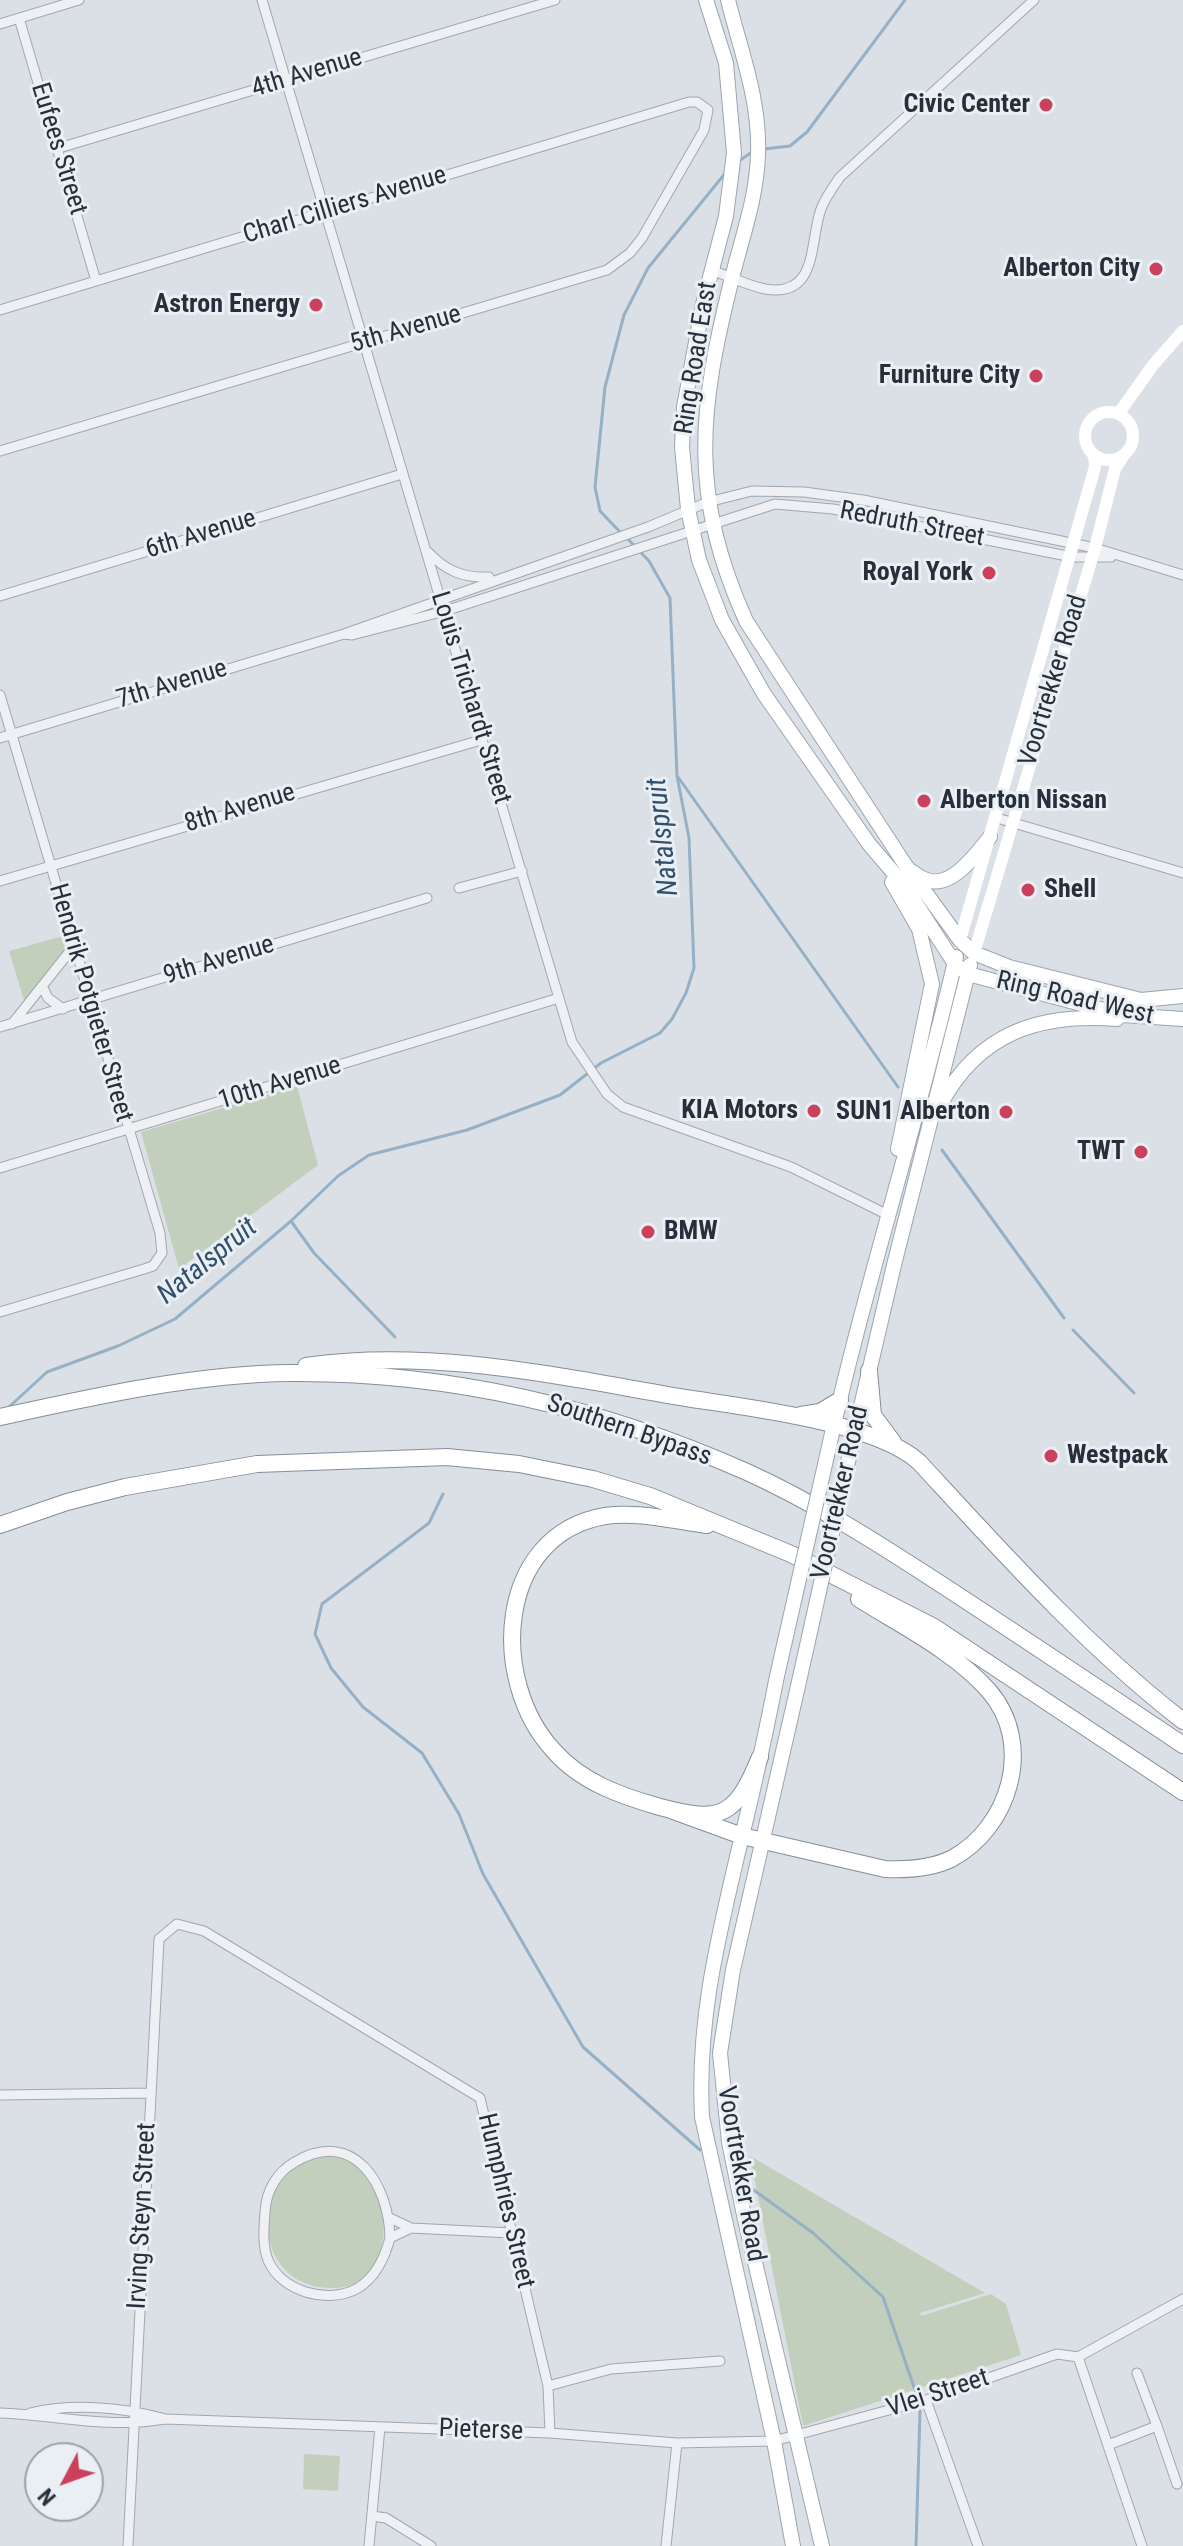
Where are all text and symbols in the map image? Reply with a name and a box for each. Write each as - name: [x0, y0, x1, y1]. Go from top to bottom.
- street label: 4th Avenue: [248, 42, 366, 106]
- street label: Eufees Street: [23, 79, 93, 219]
- place label: Civic Center: [903, 89, 1030, 121]
- marker: Civic Center: [1037, 96, 1055, 114]
- street label: Charl Cilliers Avenue: [240, 160, 450, 252]
- place label: Alberton City: [1003, 253, 1140, 285]
- marker: Alberton City: [1147, 260, 1165, 278]
- street label: Ring Road East: [670, 279, 724, 437]
- place label: Astron Energy: [154, 289, 300, 321]
- marker: Astron Energy: [307, 296, 325, 314]
- street label: 5th Avenue: [347, 299, 465, 361]
- place label: Furniture City: [879, 360, 1020, 392]
- marker: Furniture City: [1027, 367, 1045, 385]
- street label: Redruth Street: [837, 496, 987, 554]
- street label: 6th Avenue: [142, 503, 260, 567]
- place label: Royal York: [862, 557, 973, 589]
- marker: Royal York: [980, 564, 998, 582]
- street label: Louis Trichardt Street: [423, 588, 517, 808]
- street label: Voortrekker Road: [1013, 591, 1095, 771]
- street label: 7th Avenue: [113, 653, 231, 717]
- water label: Natalspruit: [641, 776, 687, 898]
- street label: 8th Avenue: [181, 777, 299, 841]
- place label: Alberton Nissan: [940, 785, 1107, 817]
- marker: Alberton Nissan: [915, 792, 933, 810]
- place label: Shell: [1044, 874, 1096, 906]
- street label: Hendrik Potgieter Street: [41, 880, 139, 1126]
- marker: Shell: [1019, 881, 1037, 899]
- street label: 9th Avenue: [160, 929, 278, 993]
- street label: Ring Road West: [993, 966, 1157, 1032]
- street label: 10th Avenue: [215, 1051, 345, 1117]
- place label: KIA Motors: [681, 1095, 798, 1127]
- place label: SUN1 Alberton: [836, 1096, 990, 1128]
- marker: KIA Motors: [805, 1102, 823, 1120]
- marker: SUN1 Alberton: [997, 1103, 1015, 1121]
- place label: TWT: [1077, 1136, 1125, 1168]
- marker: TWT: [1132, 1143, 1150, 1161]
- water label: Natalspruit: [151, 1212, 265, 1312]
- place label: BMW: [664, 1216, 718, 1248]
- marker: BMW: [639, 1223, 657, 1241]
- street label: Southern Bypass: [543, 1388, 715, 1474]
- street label: Voortrekker Road: [806, 1403, 876, 1583]
- place label: Westpack: [1067, 1440, 1168, 1472]
- marker: Westpack: [1042, 1447, 1060, 1465]
- street label: Voortrekker Road: [709, 2084, 771, 2264]
- street label: Humphries Street: [470, 2111, 540, 2291]
- street label: Irving Steyn Street: [123, 2122, 163, 2310]
- street label: Vlei Street: [883, 2363, 993, 2425]
- street label: Pieterse: [438, 2414, 524, 2448]
- north arrow: [24, 2442, 104, 2522]
- text: N: [33, 2483, 61, 2510]

